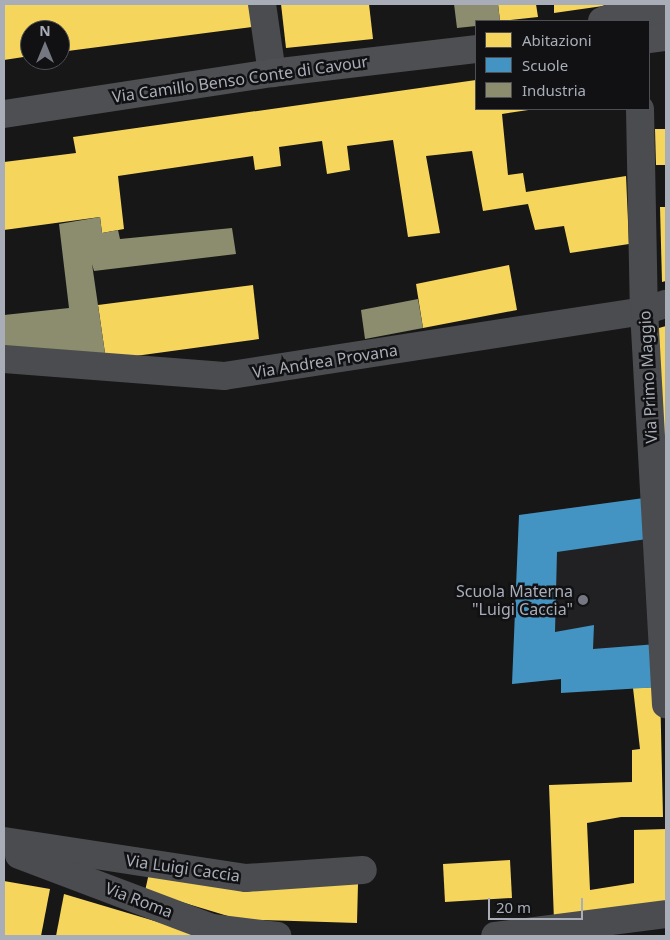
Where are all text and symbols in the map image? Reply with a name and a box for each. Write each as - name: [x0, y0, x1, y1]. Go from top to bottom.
- north arrow: [20, 20, 70, 70]
- legend: [475, 20, 650, 110]
- text: N: [39, 21, 51, 40]
- text: Abitazioni: [522, 30, 592, 50]
- street label: Via Camillo Benso Conte di Cavour: [111, 52, 369, 106]
- text: Scuole: [522, 55, 568, 75]
- text: Industria: [522, 80, 586, 100]
- street label: Via Primo Maggio: [635, 310, 661, 444]
- street label: Via Andrea Provana: [251, 340, 399, 382]
- place label: Scuola Materna "Luigi Caccia": [456, 581, 573, 619]
- marker: Scuola Materna "Luigi Caccia": [577, 594, 589, 606]
- street label: Via Luigi Caccia: [125, 850, 241, 886]
- street label: Via Roma: [103, 878, 175, 922]
- scale bar: [490, 888, 585, 920]
- text: 20 m: [496, 897, 531, 917]

